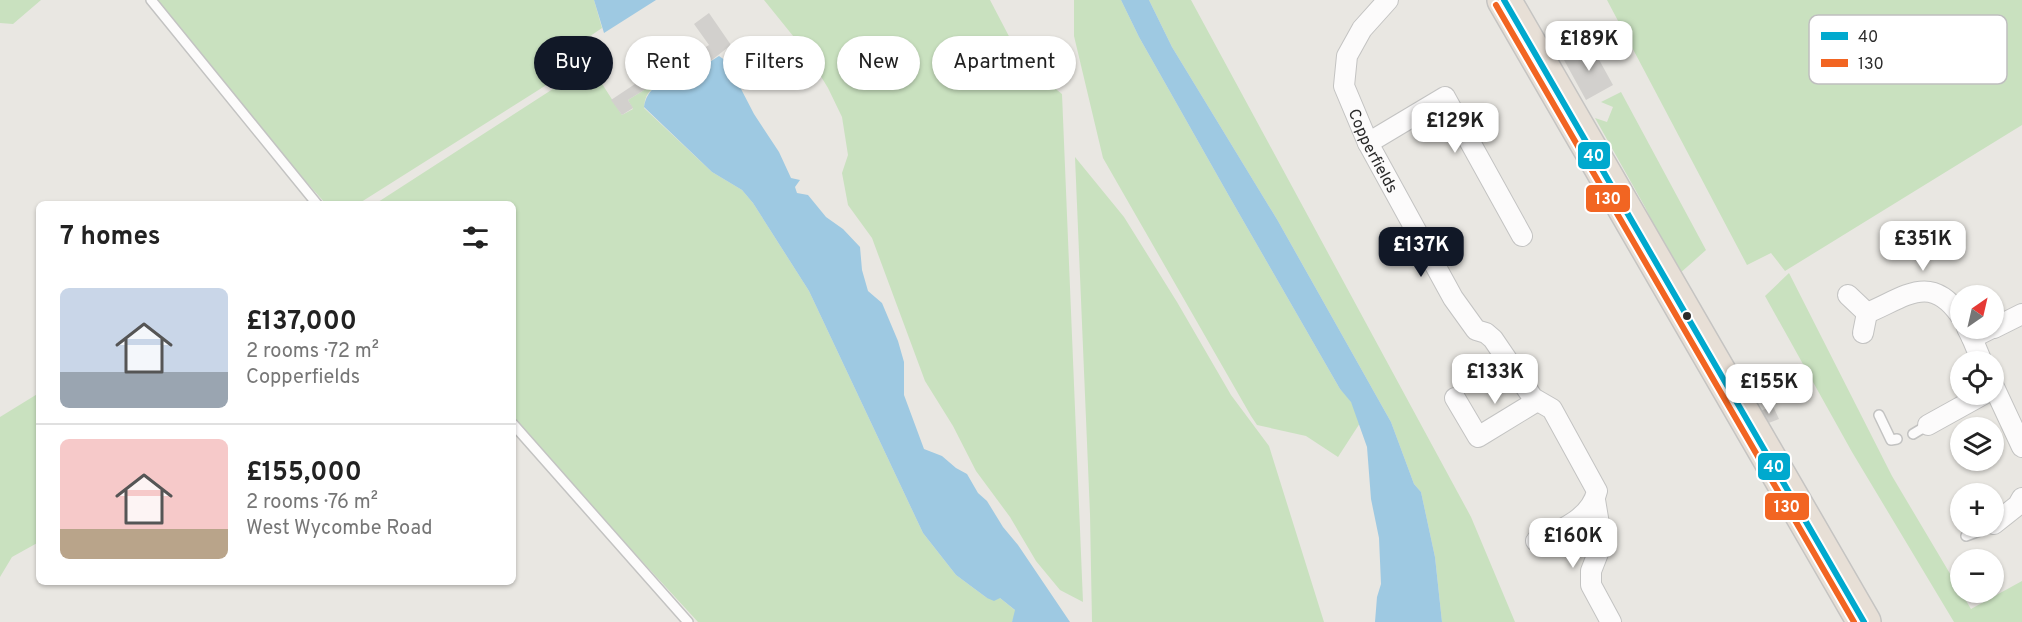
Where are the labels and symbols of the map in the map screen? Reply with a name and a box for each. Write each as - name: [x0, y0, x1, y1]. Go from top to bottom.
- legend: [1809, 15, 2007, 84]
- pin: £189K: [1547, 21, 1631, 72]
- text: 40: [1858, 28, 1878, 48]
- text: 130: [1858, 55, 1884, 75]
- pin: £129K: [1413, 103, 1497, 154]
- street label: Copperfields: [1343, 106, 1401, 197]
- line badge: 40: [1577, 141, 1611, 170]
- text: 40: [1584, 147, 1604, 167]
- line badge: 130: [1585, 184, 1631, 213]
- text: 130: [1595, 190, 1621, 210]
- pin: £351K: [1881, 221, 1965, 272]
- pin: £137K: [1379, 227, 1463, 278]
- north arrow: [1950, 285, 2004, 339]
- unlabelled marker: [1681, 310, 1693, 322]
- pin: £133K: [1453, 354, 1537, 405]
- pin: £155K: [1727, 364, 1811, 415]
- line badge: 40: [1757, 452, 1791, 481]
- text: 40: [1764, 458, 1784, 478]
- line badge: 130: [1764, 492, 1810, 521]
- text: 130: [1774, 498, 1800, 518]
- pin: £160K: [1531, 518, 1615, 569]

